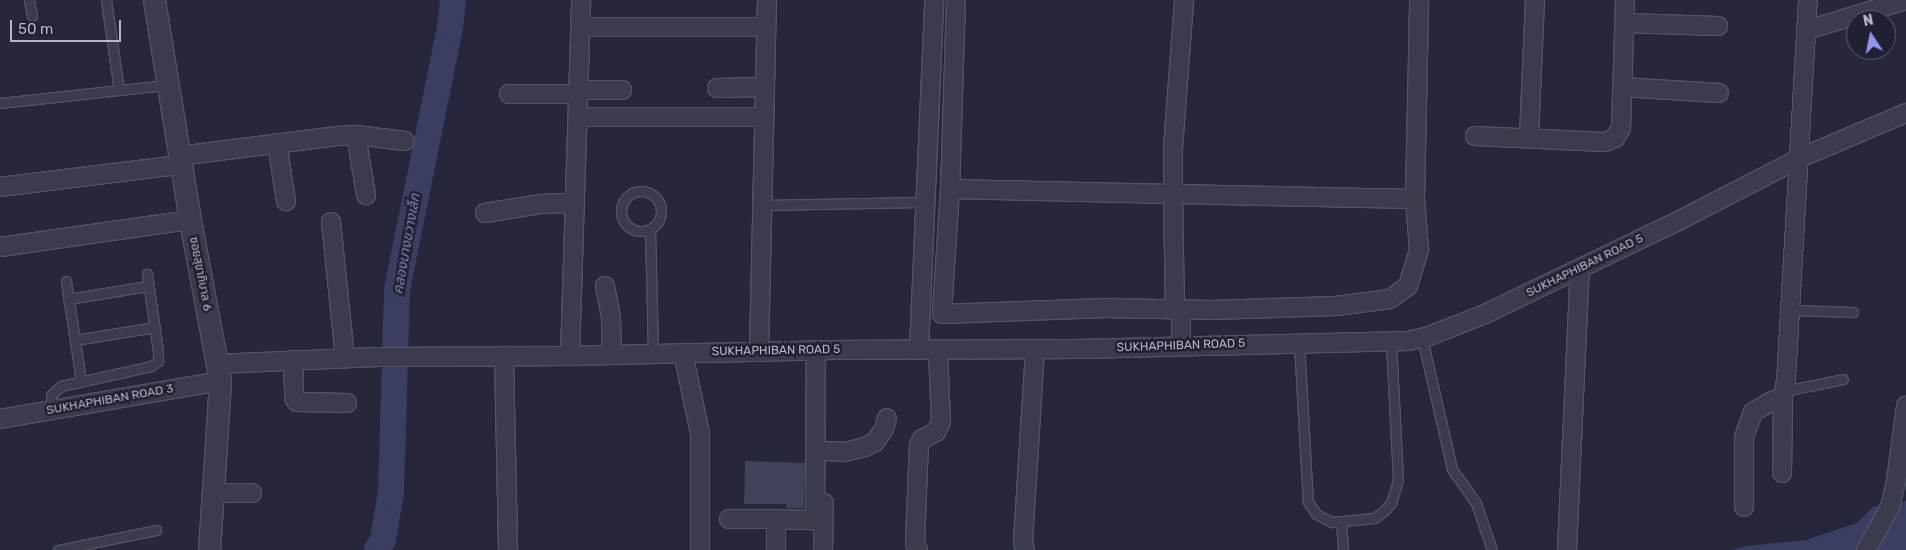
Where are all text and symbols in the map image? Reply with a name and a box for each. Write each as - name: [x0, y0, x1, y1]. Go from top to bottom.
- scale bar: [12, 10, 124, 42]
- north arrow: [1846, 10, 1896, 60]
- text: N: [1862, 11, 1875, 30]
- text: 50 m: [18, 20, 53, 38]
- water label: คลองบางขวางเล็ก: [390, 192, 424, 296]
- street label: SUKHAPHIBAN ROAD 5: [1524, 231, 1646, 301]
- street label: ซอยสุขาภิบาล 6: [186, 236, 214, 312]
- street label: SUKHAPHIBAN ROAD 5: [1116, 337, 1246, 355]
- street label: SUKHAPHIBAN ROAD 5: [712, 343, 840, 359]
- street label: SUKHAPHIBAN ROAD 3: [45, 382, 175, 418]

